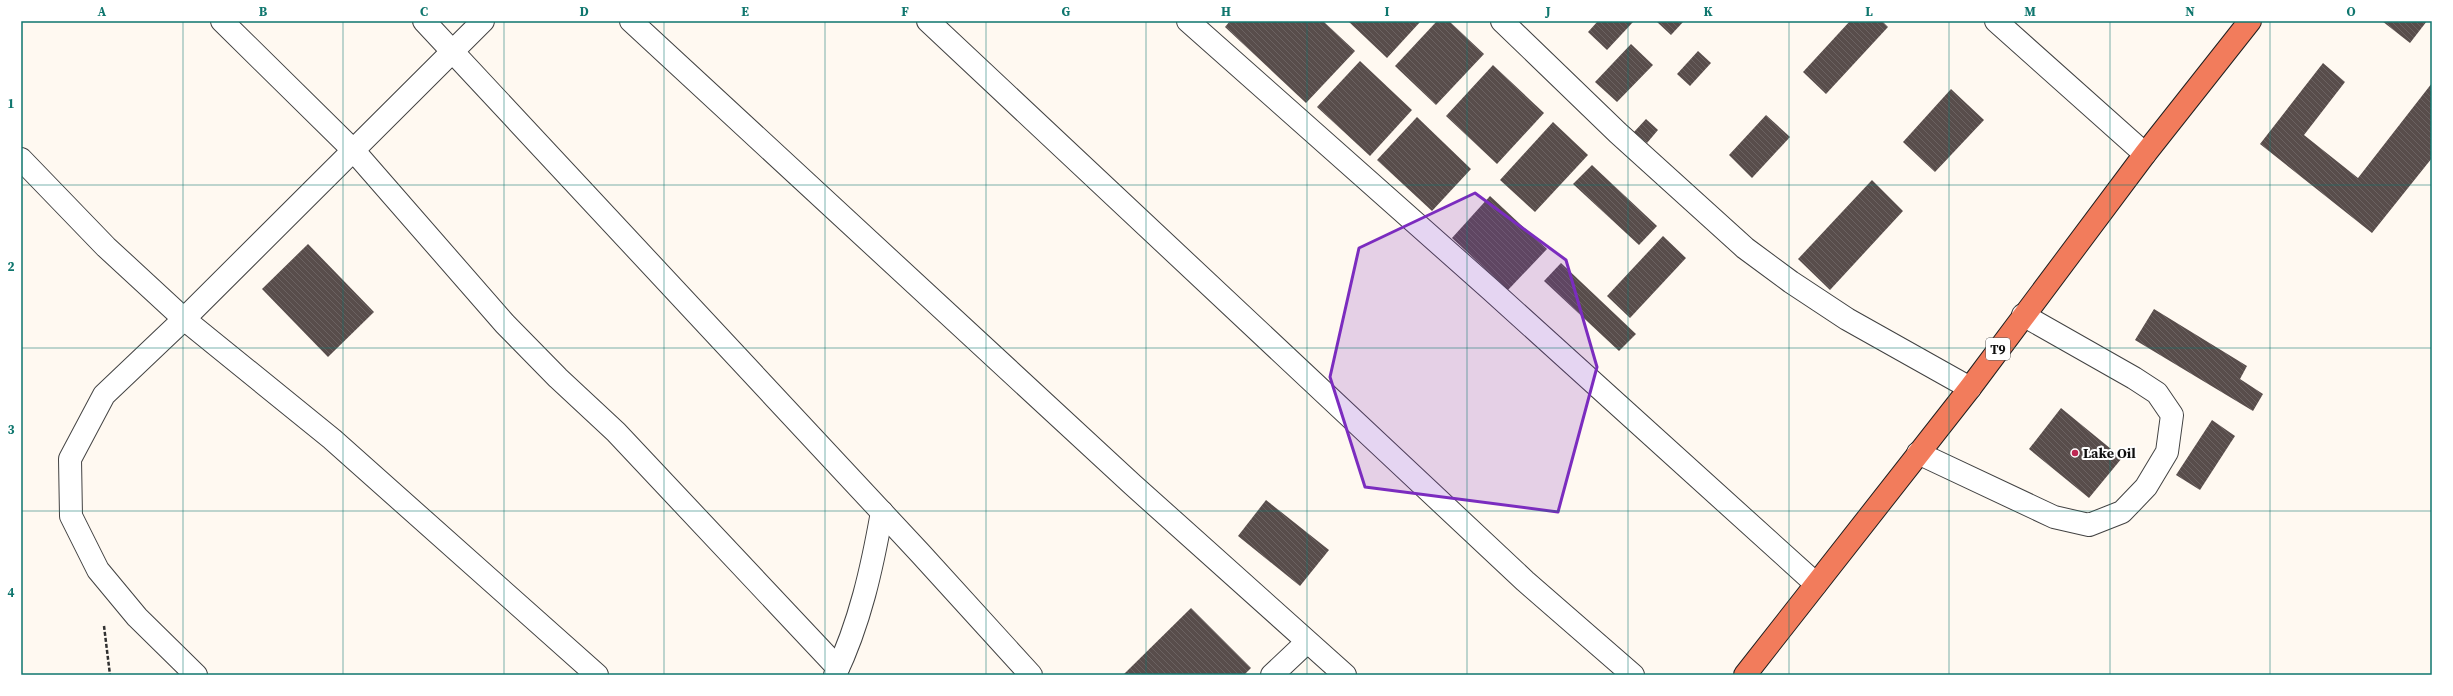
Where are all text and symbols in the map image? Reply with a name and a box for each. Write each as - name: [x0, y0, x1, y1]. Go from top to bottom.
- text: A: [98, 3, 107, 20]
- text: B: [259, 3, 268, 20]
- text: C: [420, 3, 428, 20]
- text: D: [579, 3, 589, 20]
- text: E: [741, 3, 749, 20]
- text: F: [901, 3, 909, 20]
- text: G: [1062, 3, 1071, 20]
- text: H: [1221, 3, 1231, 20]
- text: I: [1384, 3, 1390, 20]
- text: J: [1544, 3, 1551, 20]
- text: K: [1703, 3, 1713, 20]
- text: L: [1865, 3, 1873, 20]
- text: M: [2024, 3, 2036, 20]
- text: N: [2185, 3, 2195, 20]
- text: O: [2346, 3, 2356, 20]
- text: 1: [7, 95, 15, 112]
- text: 2: [7, 258, 15, 275]
- road number: T9: [1986, 338, 2010, 360]
- text: 3: [7, 421, 15, 438]
- place label: Lake Oil: [2083, 443, 2136, 463]
- marker: Lake Oil: [2070, 448, 2080, 458]
- text: 4: [7, 584, 15, 601]

